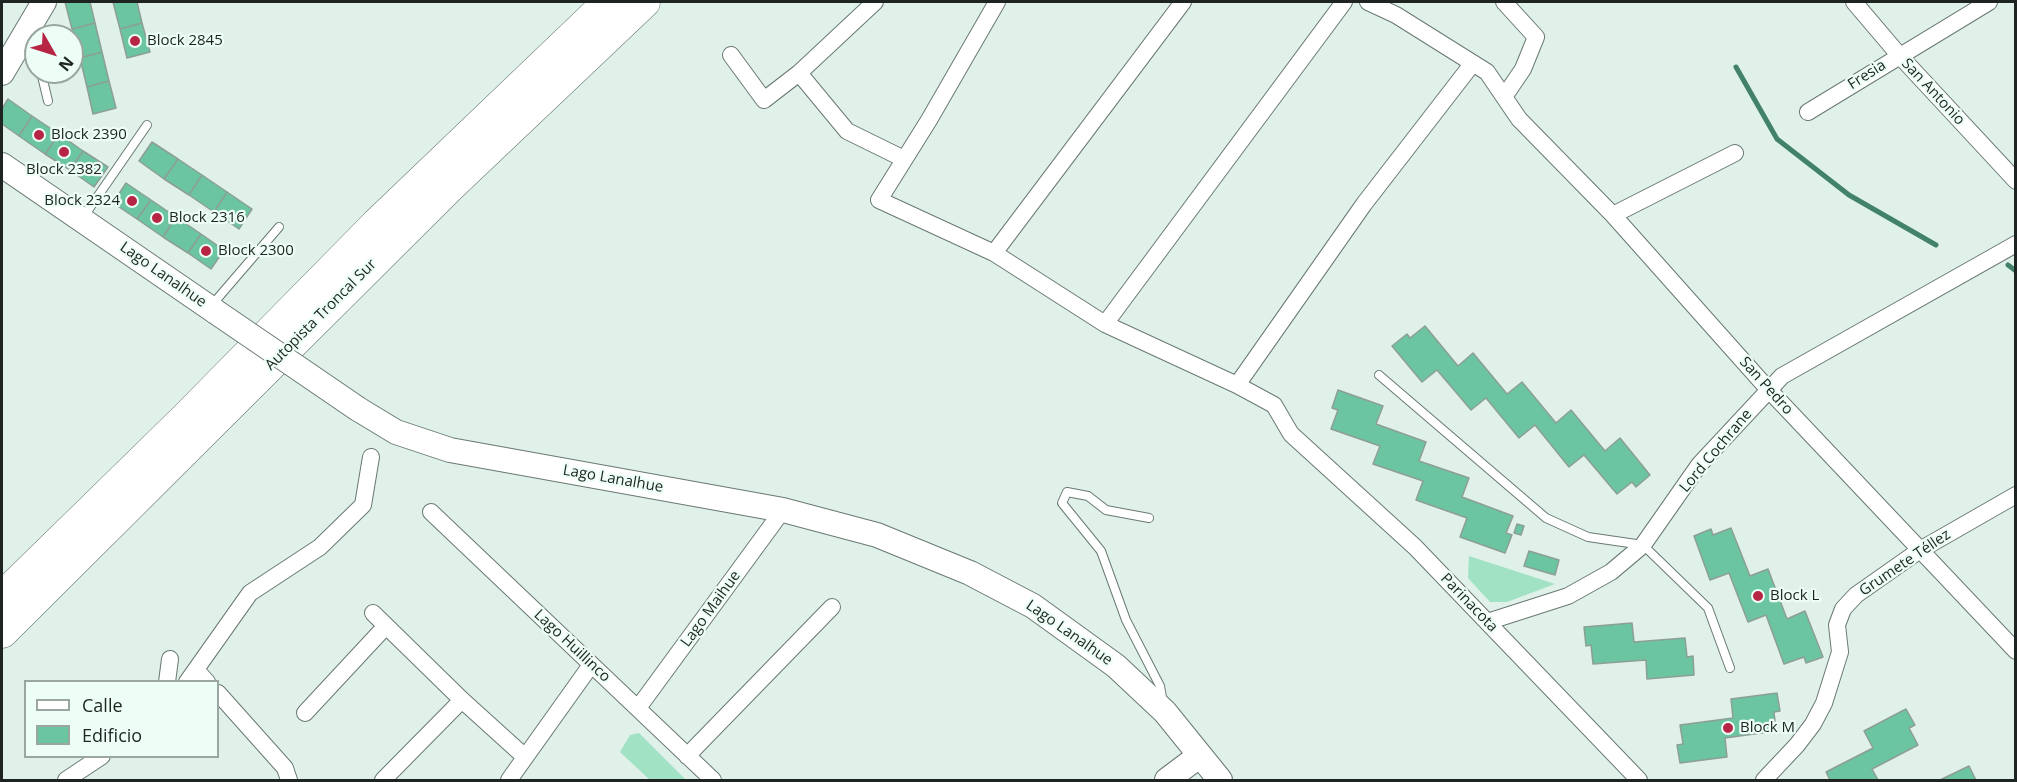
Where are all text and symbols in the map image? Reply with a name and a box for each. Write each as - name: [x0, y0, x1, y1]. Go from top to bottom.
- north arrow: [24, 24, 84, 84]
- place label: Block 2845: [147, 32, 223, 50]
- marker: Block 2845: [128, 34, 142, 48]
- text: N: [54, 52, 79, 76]
- street label: San Antonio: [1898, 55, 1968, 129]
- street label: Fresia: [1845, 56, 1889, 94]
- place label: Block 2390: [51, 126, 127, 144]
- marker: Block 2390: [32, 128, 46, 142]
- marker: Block 2382: [57, 145, 71, 159]
- place label: Block 2382: [26, 161, 102, 179]
- place label: Block 2324: [44, 192, 120, 210]
- marker: Block 2324: [125, 194, 139, 208]
- place label: Block 2316: [169, 209, 245, 227]
- marker: Block 2316: [150, 211, 164, 225]
- street label: Lago Lanalhue: [116, 239, 210, 311]
- place label: Block 2300: [218, 242, 294, 260]
- marker: Block 2300: [199, 244, 213, 258]
- street label: Autopista Troncal Sur: [262, 256, 380, 374]
- street label: San Pedro: [1735, 353, 1797, 419]
- street label: Lord Cochrane: [1676, 406, 1756, 496]
- street label: Lago Lanalhue: [561, 461, 665, 497]
- street label: Grumete Téllez: [1856, 526, 1954, 600]
- street label: Lago Maihue: [677, 567, 745, 651]
- street label: Parinacota: [1437, 570, 1501, 636]
- place label: Block L: [1770, 587, 1819, 605]
- marker: Block L: [1751, 589, 1765, 603]
- street label: Lago Lanalhue: [1022, 597, 1116, 669]
- street label: Lago Huillinco: [530, 606, 614, 686]
- legend: [24, 680, 219, 758]
- text: Calle: [82, 693, 123, 717]
- place label: Block M: [1740, 719, 1795, 737]
- marker: Block M: [1721, 721, 1735, 735]
- text: Edificio: [82, 723, 142, 747]

